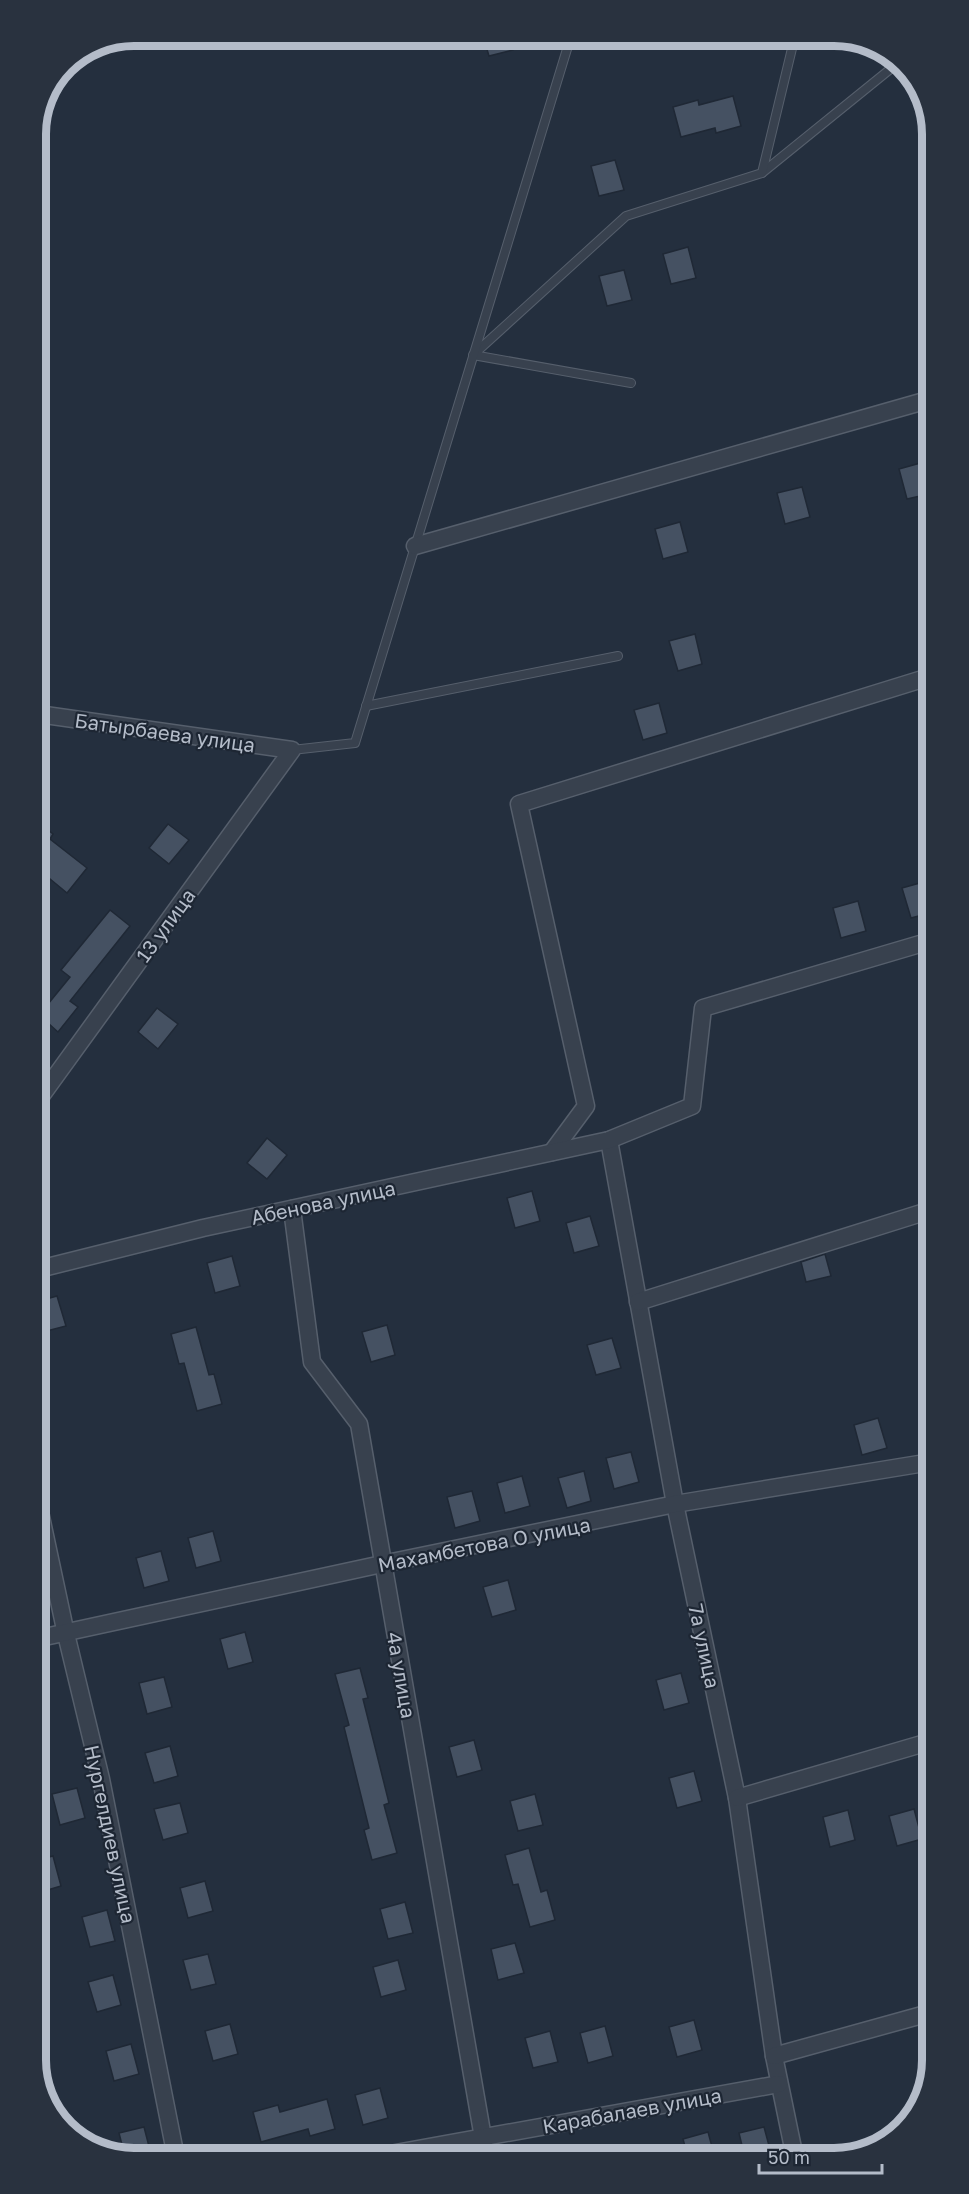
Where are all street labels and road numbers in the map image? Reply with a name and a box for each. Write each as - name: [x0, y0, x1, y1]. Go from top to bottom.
- street label: Батырбаева улица: [73, 707, 257, 757]
- street label: 13 улица: [130, 884, 200, 966]
- street label: Абенова улица: [249, 1175, 397, 1229]
- street label: Махамбетова О улица: [376, 1512, 592, 1576]
- street label: 7а улица: [684, 1602, 726, 1690]
- street label: 4а улица: [383, 1630, 421, 1720]
- street label: Нургелдиев улица: [80, 1743, 142, 1925]
- street label: Карабалаев улица: [541, 2082, 723, 2138]

